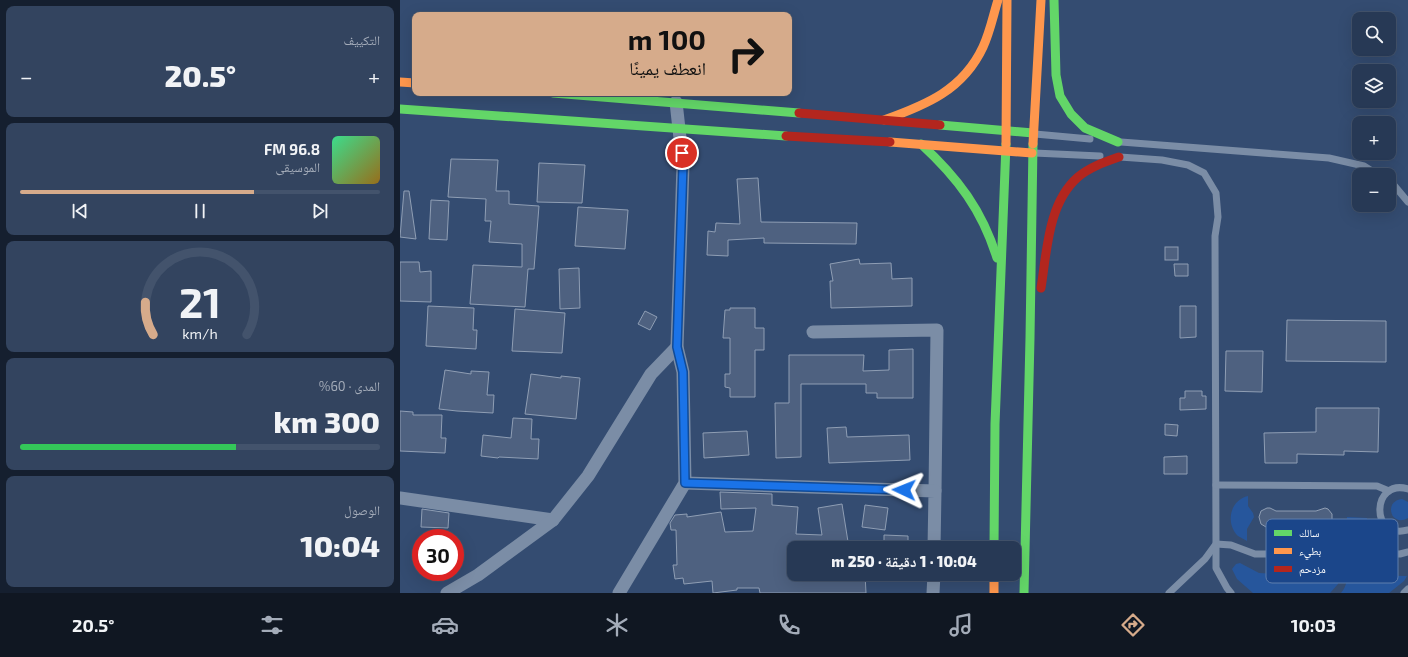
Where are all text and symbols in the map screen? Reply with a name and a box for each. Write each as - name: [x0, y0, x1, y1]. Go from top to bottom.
- map controls: [1352, 12, 1396, 212]
- button: search: [1352, 12, 1396, 56]
- text: 100 m: [628, 22, 706, 56]
- icon: right: [720, 28, 772, 80]
- text: التكييف: [344, 32, 380, 48]
- text: 20.5°: [165, 57, 236, 93]
- text: انعطف يمينًا: [629, 57, 706, 79]
- text: −: [20, 63, 33, 89]
- text: +: [368, 63, 380, 89]
- button: layers: [1352, 64, 1396, 108]
- button: +: [1352, 116, 1396, 160]
- pin: [665, 136, 699, 170]
- text: 96.8 FM: [264, 140, 320, 158]
- icon: arrive: [671, 142, 693, 164]
- text: الموسيقى: [276, 159, 320, 175]
- button: −: [1352, 168, 1396, 212]
- icon: previous: [69, 200, 91, 222]
- icon: pause: [189, 200, 211, 222]
- icon: next: [309, 200, 331, 222]
- text: 21: [179, 275, 221, 325]
- text: km/h: [182, 324, 218, 341]
- text: المدى · 60%: [319, 378, 380, 394]
- text: 300 km: [274, 403, 380, 439]
- position arrow: [883, 469, 925, 511]
- text: الوصول: [344, 502, 380, 518]
- legend: [1266, 519, 1398, 583]
- text: سالك: [1299, 526, 1319, 539]
- text: 10:04: [300, 527, 380, 563]
- speed limit sign: 30: [412, 529, 464, 581]
- text: بطيء: [1299, 544, 1321, 560]
- text: 10:04 · 1 دقيقة · 250 m: [831, 552, 977, 570]
- text: مزدحم: [1299, 562, 1326, 577]
- icon: filters: [258, 611, 286, 639]
- icon: car: [431, 611, 459, 639]
- icon: climate: [603, 611, 631, 639]
- icon: phone: [775, 611, 803, 639]
- icon: music: [947, 611, 975, 639]
- icon: directions: [1119, 611, 1147, 639]
- text: 20.5°: [72, 614, 114, 636]
- text: 10:03: [1291, 614, 1336, 636]

